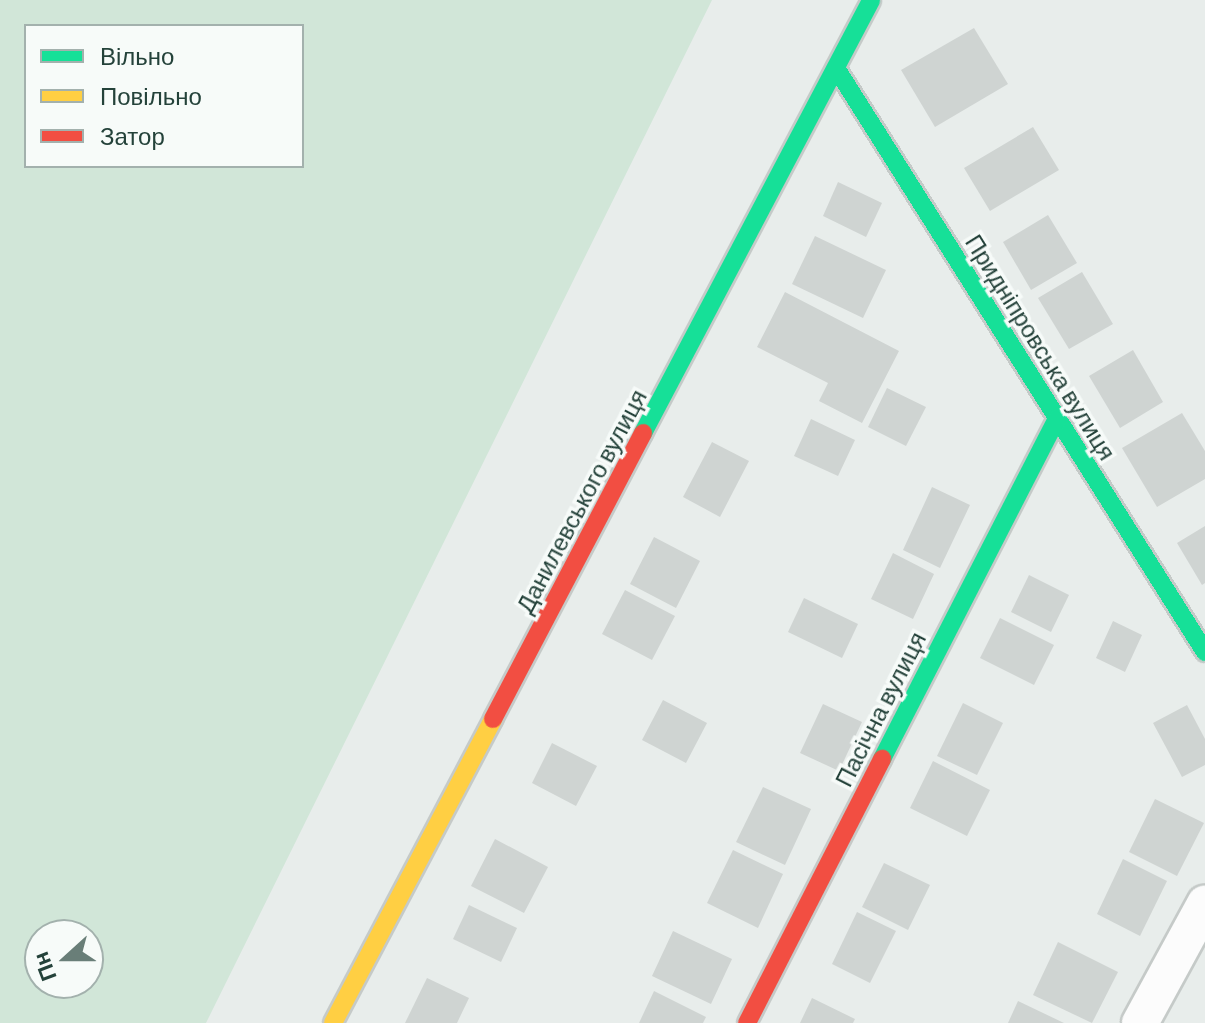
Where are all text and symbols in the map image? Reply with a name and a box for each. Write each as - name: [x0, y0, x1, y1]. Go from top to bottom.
- legend: [24, 24, 304, 168]
- text: Вільно: [100, 41, 174, 70]
- text: Повільно: [100, 81, 202, 110]
- text: Затор: [100, 121, 165, 150]
- street label: Придніпровська вулиця: [960, 229, 1122, 465]
- street label: Данилевського вулиця: [510, 384, 652, 618]
- street label: Пасічна вулиця: [829, 627, 931, 791]
- north arrow: [24, 919, 104, 999]
- text: Пн: [26, 949, 61, 985]

